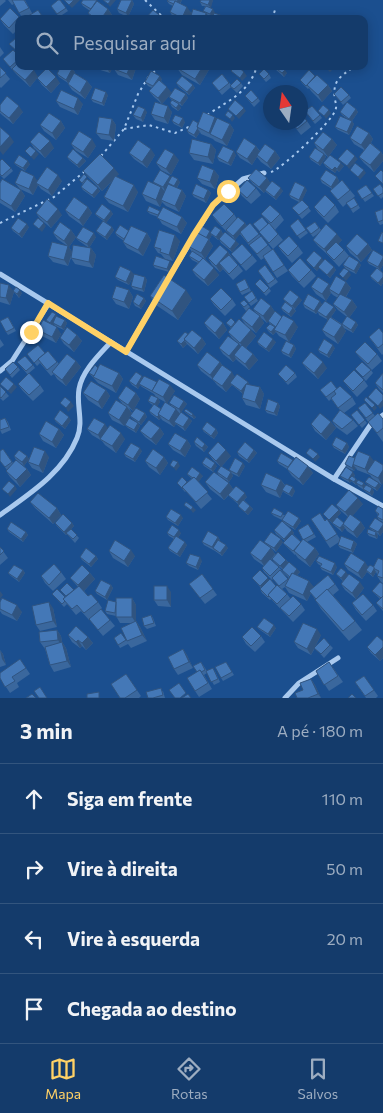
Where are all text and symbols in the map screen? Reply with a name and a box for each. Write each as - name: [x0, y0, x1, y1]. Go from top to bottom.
- search box: [15, 15, 368, 70]
- icon: search: [33, 29, 61, 57]
- text: Pesquisar aqui: [73, 31, 196, 54]
- north arrow: [263, 85, 308, 130]
- route start: [217, 180, 240, 203]
- route end: [20, 321, 43, 344]
- text: 3 min: [20, 718, 73, 743]
- text: A pé · 180 m: [277, 721, 363, 740]
- icon: ahead: [20, 785, 48, 813]
- text: Siga em frente: [67, 787, 192, 810]
- text: 110 m: [322, 789, 363, 808]
- icon: right: [20, 855, 48, 883]
- text: Vire à direita: [67, 857, 178, 880]
- text: 50 m: [326, 859, 363, 878]
- icon: left: [20, 925, 48, 953]
- text: Vire à esquerda: [67, 927, 200, 950]
- text: 20 m: [327, 929, 363, 948]
- icon: arrive: [20, 995, 48, 1023]
- text: Chegada ao destino: [67, 997, 237, 1020]
- tab: Mapa: [45, 1055, 81, 1102]
- tab: Rotas: [171, 1055, 208, 1102]
- tab: Salvos: [297, 1055, 338, 1102]

